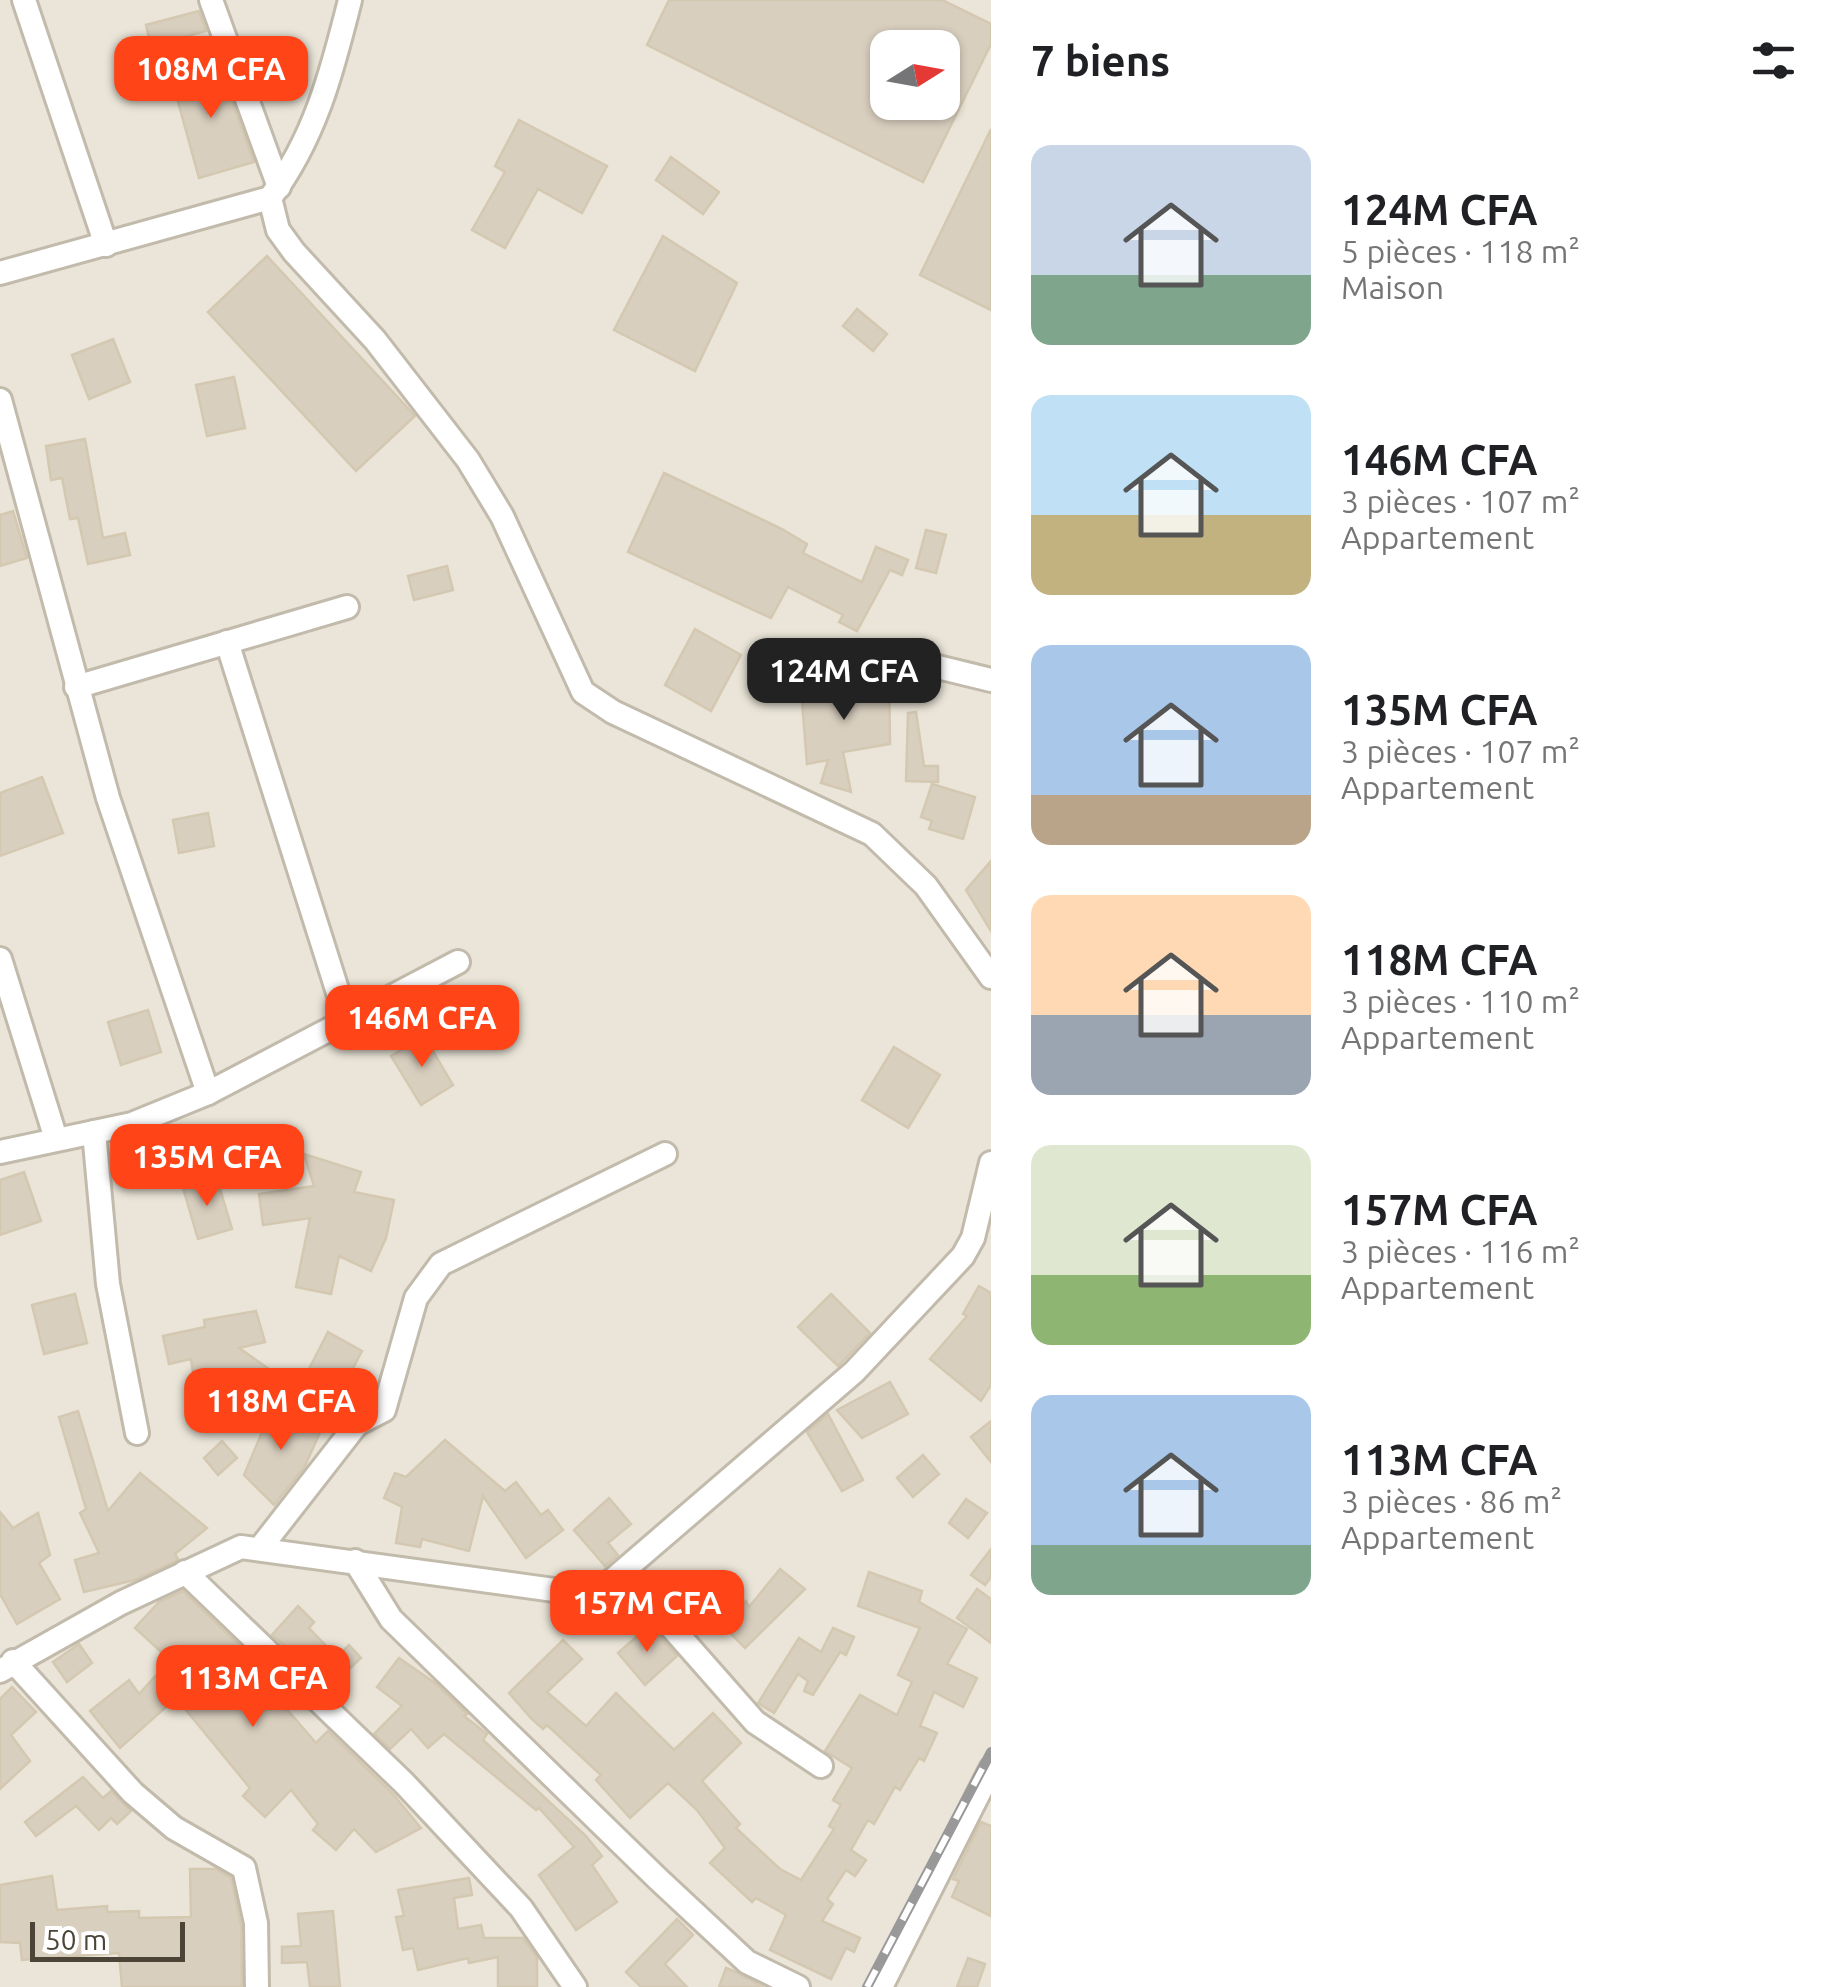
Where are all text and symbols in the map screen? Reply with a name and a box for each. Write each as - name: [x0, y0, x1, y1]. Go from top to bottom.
- north arrow: [870, 30, 960, 120]
- map controls: [870, 30, 960, 120]
- icon: filters: [1746, 33, 1801, 88]
- pin: 108M CFA: [108, 36, 314, 121]
- text: 7 biens: [1031, 37, 1170, 84]
- text: 108M CFA: [136, 50, 286, 86]
- icon: home: [1111, 185, 1231, 305]
- text: 124M CFA: [1341, 186, 1537, 233]
- text: 5 pièces · 118 m²: [1341, 233, 1580, 269]
- text: Maison: [1341, 269, 1444, 305]
- icon: home: [1111, 435, 1231, 555]
- text: 146M CFA: [1341, 436, 1537, 483]
- text: 3 pièces · 107 m²: [1341, 483, 1580, 519]
- text: Appartement: [1341, 519, 1534, 555]
- pin: 124M CFA: [741, 638, 947, 723]
- text: 124M CFA: [769, 652, 919, 688]
- icon: home: [1111, 685, 1231, 805]
- text: 135M CFA: [1341, 686, 1537, 733]
- text: 3 pièces · 107 m²: [1341, 733, 1580, 769]
- text: Appartement: [1341, 769, 1534, 805]
- icon: home: [1111, 935, 1231, 1055]
- text: 118M CFA: [1341, 936, 1537, 983]
- text: 3 pièces · 110 m²: [1341, 983, 1580, 1019]
- pin: 146M CFA: [319, 985, 525, 1070]
- text: 146M CFA: [347, 999, 497, 1035]
- text: Appartement: [1341, 1019, 1534, 1055]
- pin: 135M CFA: [104, 1124, 310, 1209]
- text: 135M CFA: [132, 1138, 282, 1174]
- icon: home: [1111, 1185, 1231, 1305]
- text: 157M CFA: [1341, 1186, 1537, 1233]
- text: 3 pièces · 116 m²: [1341, 1233, 1580, 1269]
- text: Appartement: [1341, 1269, 1534, 1305]
- pin: 118M CFA: [178, 1368, 384, 1453]
- text: 118M CFA: [206, 1382, 356, 1418]
- icon: home: [1111, 1435, 1231, 1555]
- text: 113M CFA: [1341, 1436, 1537, 1483]
- text: 3 pièces · 86 m²: [1341, 1483, 1562, 1519]
- text: Appartement: [1341, 1519, 1534, 1555]
- pin: 157M CFA: [544, 1570, 750, 1655]
- text: 157M CFA: [572, 1584, 722, 1620]
- pin: 113M CFA: [150, 1645, 356, 1730]
- text: 113M CFA: [178, 1659, 328, 1695]
- scale bar: [30, 1917, 185, 1962]
- text: 50 m: [45, 1924, 107, 1955]

